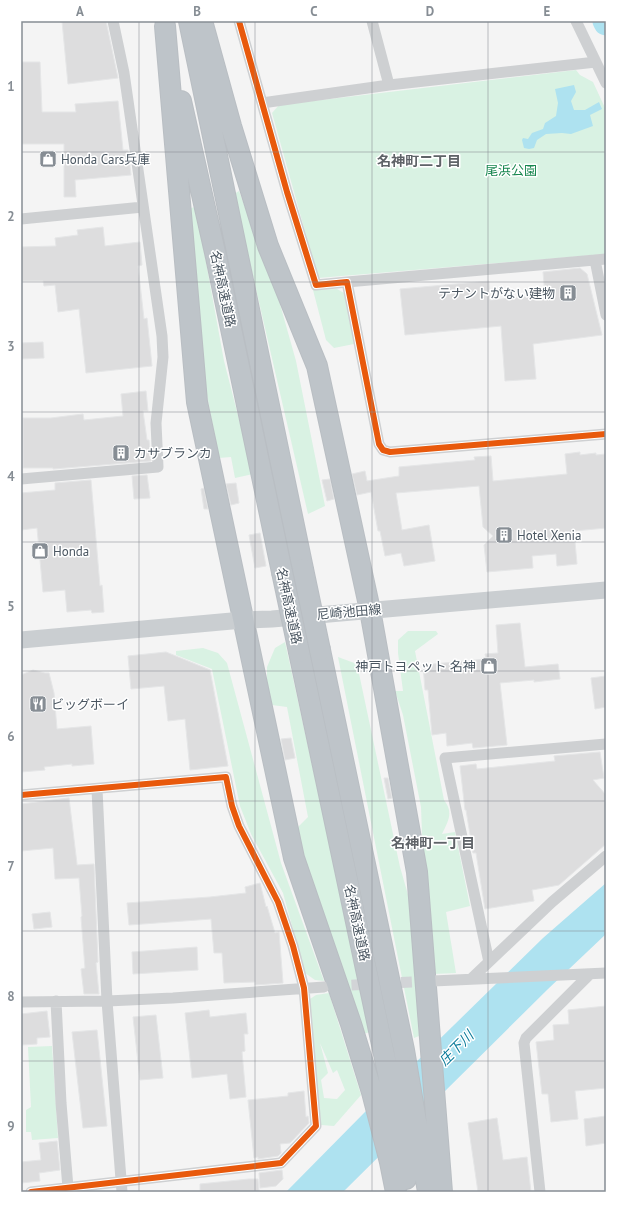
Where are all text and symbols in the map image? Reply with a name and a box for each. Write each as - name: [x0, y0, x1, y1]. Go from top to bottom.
- text: A: [76, 3, 84, 20]
- text: B: [193, 3, 201, 20]
- text: C: [310, 3, 318, 20]
- text: D: [426, 3, 434, 20]
- text: E: [544, 3, 551, 20]
- text: 1: [7, 78, 15, 95]
- shop icon: Honda Cars兵庫: [38, 149, 58, 169]
- place label: Honda Cars兵庫: [61, 151, 150, 168]
- district label: 名神町二丁目: [377, 152, 461, 170]
- park label: 尾浜公園: [485, 162, 537, 179]
- text: 2: [7, 208, 15, 225]
- street label: 名神高速道路: [207, 249, 239, 329]
- building icon: テナントがない建物: [558, 283, 578, 303]
- place label: テナントがない建物: [438, 285, 555, 302]
- text: 3: [7, 338, 15, 355]
- building icon: カサブランカ: [111, 443, 131, 463]
- place label: カサブランカ: [134, 445, 212, 462]
- text: 4: [7, 468, 15, 485]
- building icon: Hotel Xenia: [494, 525, 514, 545]
- place label: Hotel Xenia: [517, 527, 582, 544]
- shop icon: Honda: [30, 541, 50, 561]
- place label: Honda: [53, 543, 89, 560]
- street label: 名神高速道路: [273, 566, 305, 646]
- text: 5: [7, 598, 15, 615]
- street label: 尼崎池田線: [316, 601, 382, 623]
- shop icon: 神戸トヨペット 名神: [479, 656, 499, 676]
- place label: 神戸トヨペット 名神: [356, 658, 476, 675]
- restaurant icon: ビッグボーイ: [28, 694, 48, 714]
- place label: ビッグボーイ: [51, 696, 129, 713]
- text: 6: [7, 728, 15, 745]
- district label: 名神町一丁目: [391, 834, 475, 852]
- text: 7: [7, 858, 15, 875]
- street label: 名神高速道路: [341, 883, 373, 963]
- text: 8: [7, 988, 15, 1005]
- water label: 庄下川: [435, 1025, 479, 1069]
- text: 9: [7, 1118, 15, 1135]

